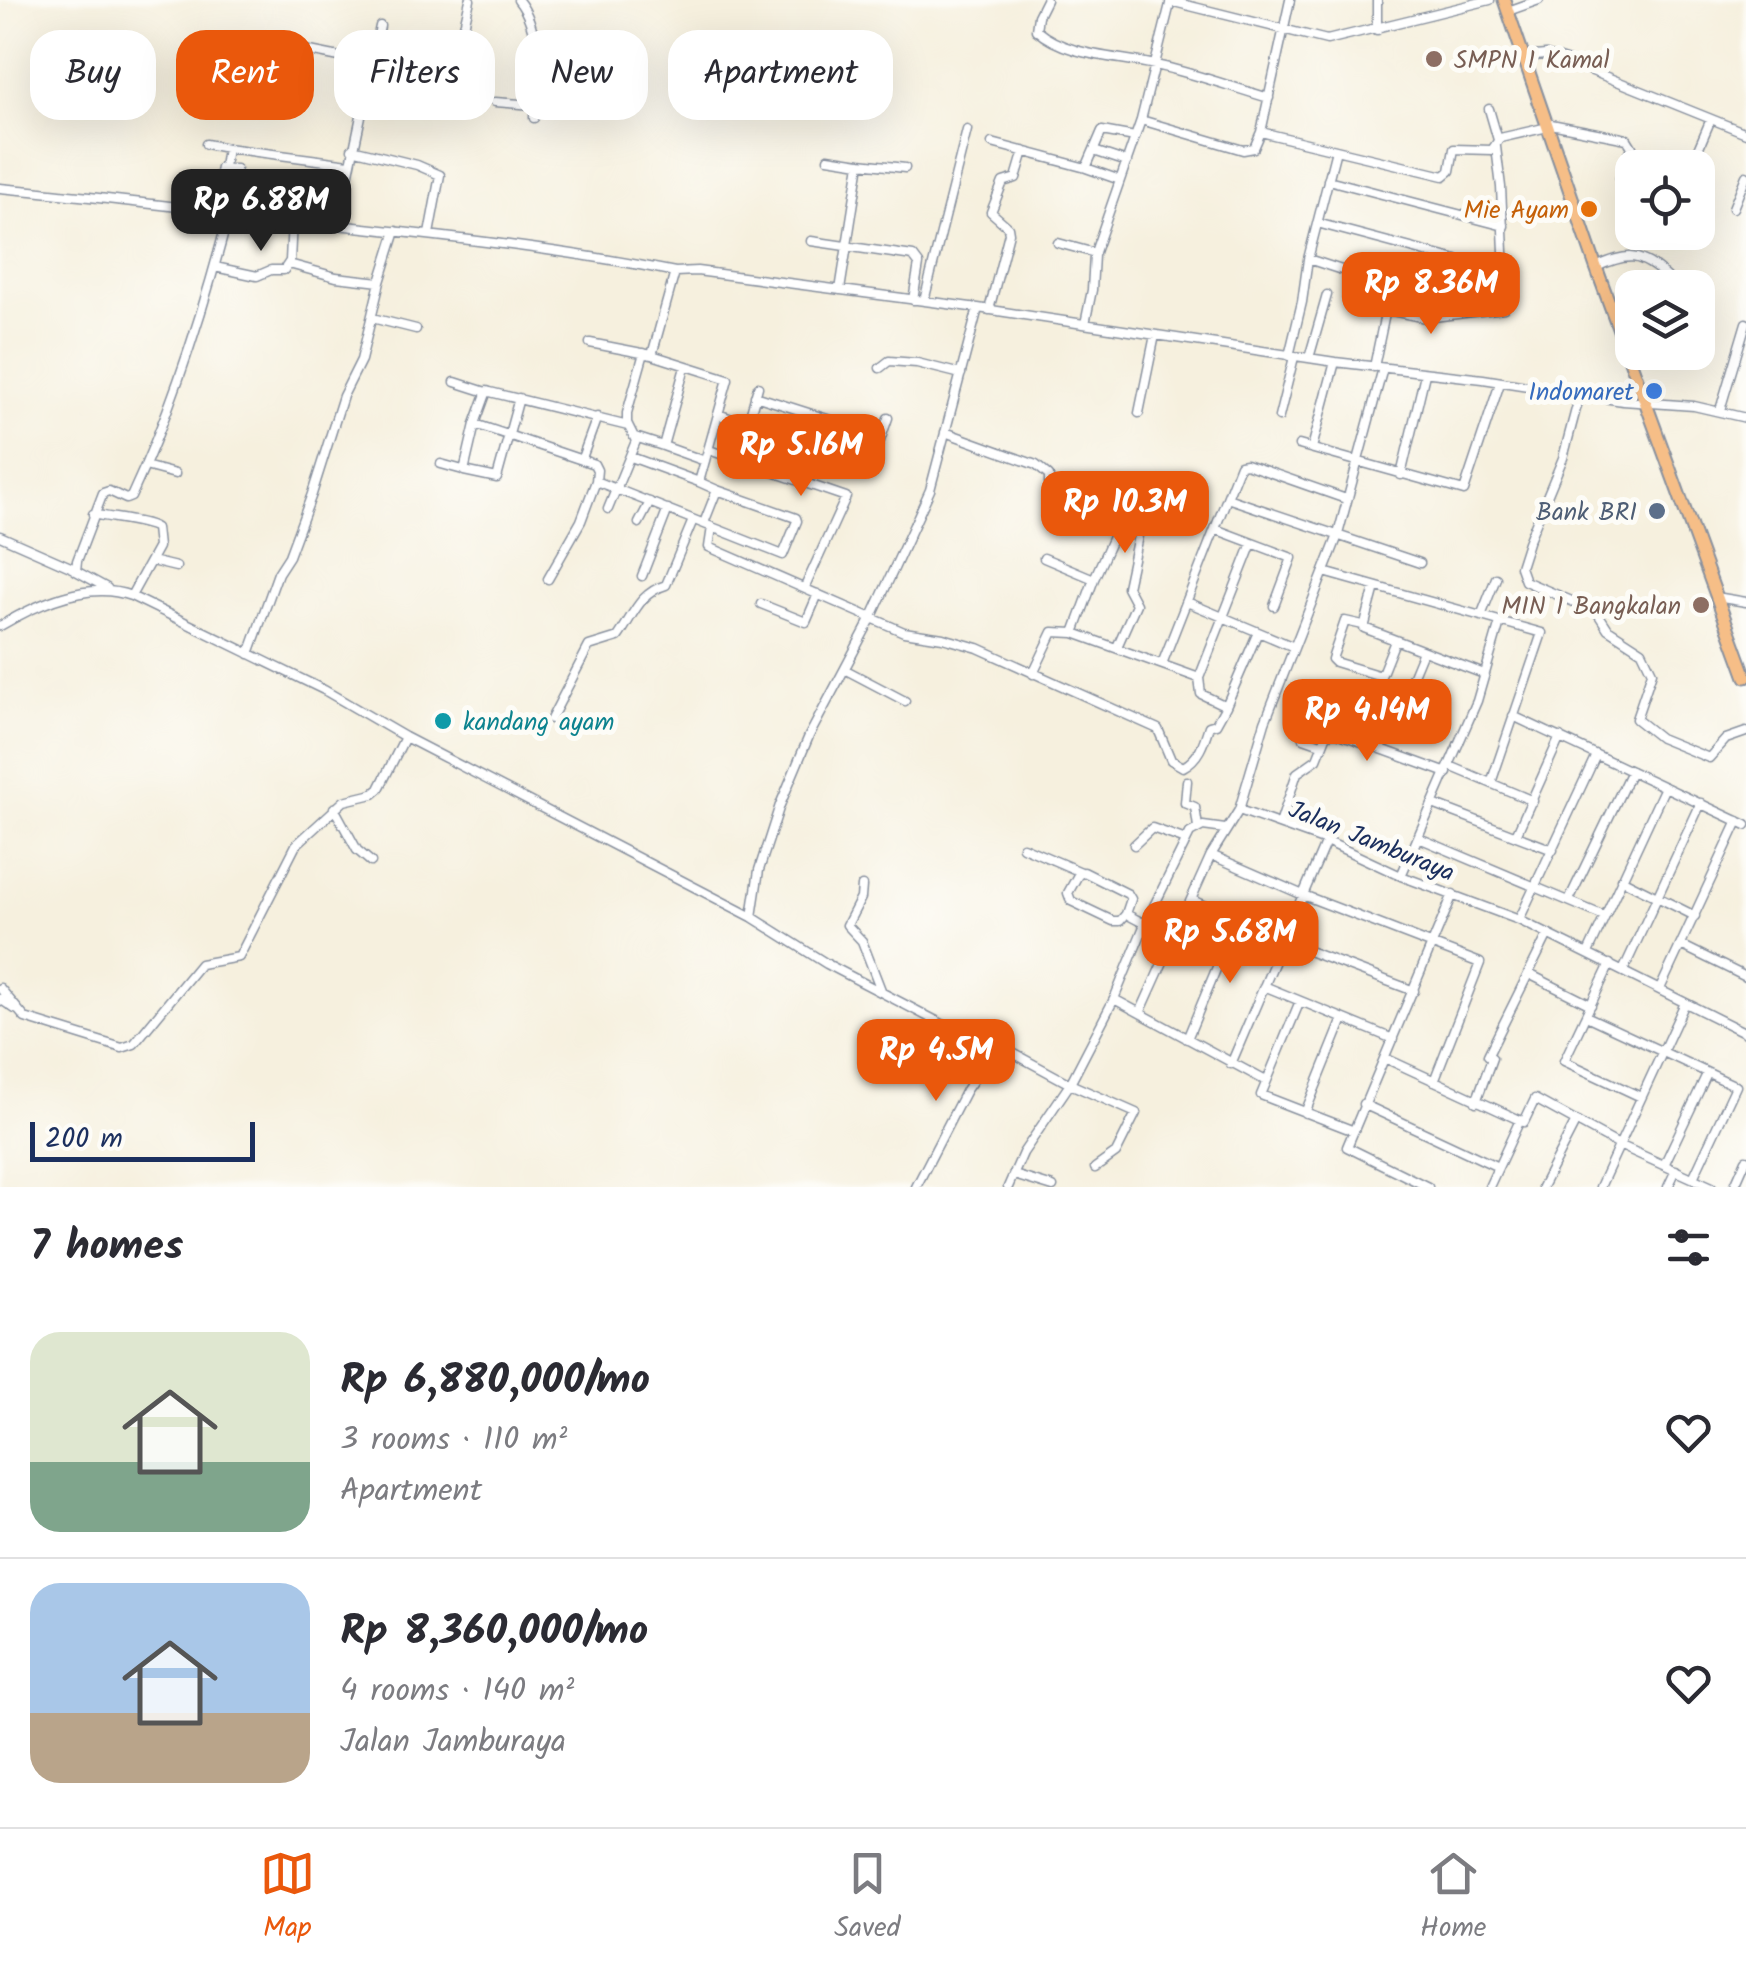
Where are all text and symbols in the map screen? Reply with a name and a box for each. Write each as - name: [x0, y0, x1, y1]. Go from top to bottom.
- chip: Buy: [30, 30, 156, 120]
- chip: Rent: [176, 30, 314, 120]
- chip: Filters: [334, 30, 495, 120]
- chip: New: [515, 30, 648, 120]
- chip: Apartment: [668, 30, 893, 120]
- place label: SMPN 1 Kamal: [1454, 41, 1610, 81]
- marker: SMPN 1 Kamal: [1423, 48, 1445, 70]
- map controls: [1615, 150, 1715, 370]
- button: locate: [1615, 150, 1715, 250]
- pin: Rp 6.88M: [158, 169, 364, 254]
- text: Rp 6.88M: [193, 176, 329, 227]
- place label: Mie Ayam: [1463, 191, 1569, 231]
- marker: Mie Ayam: [1578, 198, 1600, 220]
- pin: Rp 8.36M: [1328, 252, 1534, 337]
- text: Rp 8.36M: [1364, 259, 1498, 310]
- button: layers: [1615, 270, 1715, 370]
- place label: Indomaret: [1528, 373, 1634, 413]
- marker: Indomaret: [1643, 380, 1665, 402]
- pin: Rp 5.16M: [698, 414, 904, 499]
- text: Rp 5.16M: [739, 421, 863, 472]
- pin: Rp 10.3M: [1022, 471, 1228, 556]
- text: Rp 10.3M: [1063, 478, 1187, 529]
- place label: Bank BRI: [1536, 493, 1637, 533]
- marker: Bank BRI: [1646, 500, 1668, 522]
- place label: MIN 1 Bangkalan: [1501, 587, 1681, 627]
- marker: MIN 1 Bangkalan: [1690, 594, 1712, 616]
- pin: Rp 4.14M: [1264, 679, 1470, 764]
- text: Rp 4.14M: [1304, 686, 1430, 737]
- place label: kandang ayam: [463, 703, 614, 743]
- marker: kandang ayam: [432, 710, 454, 732]
- street label: Jalan Jamburaya: [1282, 790, 1461, 893]
- pin: Rp 5.68M: [1127, 901, 1333, 986]
- text: Rp 5.68M: [1164, 908, 1296, 959]
- pin: Rp 4.5M: [844, 1019, 1028, 1104]
- text: Rp 4.5M: [879, 1026, 993, 1077]
- scale bar: [30, 1117, 255, 1162]
- text: 200 m: [45, 1117, 123, 1162]
- text: 7 homes: [30, 1214, 183, 1281]
- icon: filters: [1661, 1220, 1716, 1275]
- text: Rp 6,880,000/mo: [340, 1348, 650, 1415]
- icon: home: [110, 1372, 230, 1492]
- icon: heart: [1661, 1405, 1716, 1460]
- text: 3 rooms · 110 m²: [340, 1415, 567, 1466]
- text: Apartment: [340, 1466, 482, 1517]
- text: Rp 8,360,000/mo: [340, 1599, 648, 1666]
- icon: home: [110, 1623, 230, 1743]
- icon: heart: [1661, 1656, 1716, 1711]
- text: 4 rooms · 140 m²: [340, 1666, 574, 1717]
- text: Jalan Jamburaya: [340, 1717, 566, 1768]
- tab: Map: [260, 1846, 315, 1951]
- tab: Saved: [834, 1846, 901, 1951]
- tab: Home: [1420, 1846, 1486, 1951]

